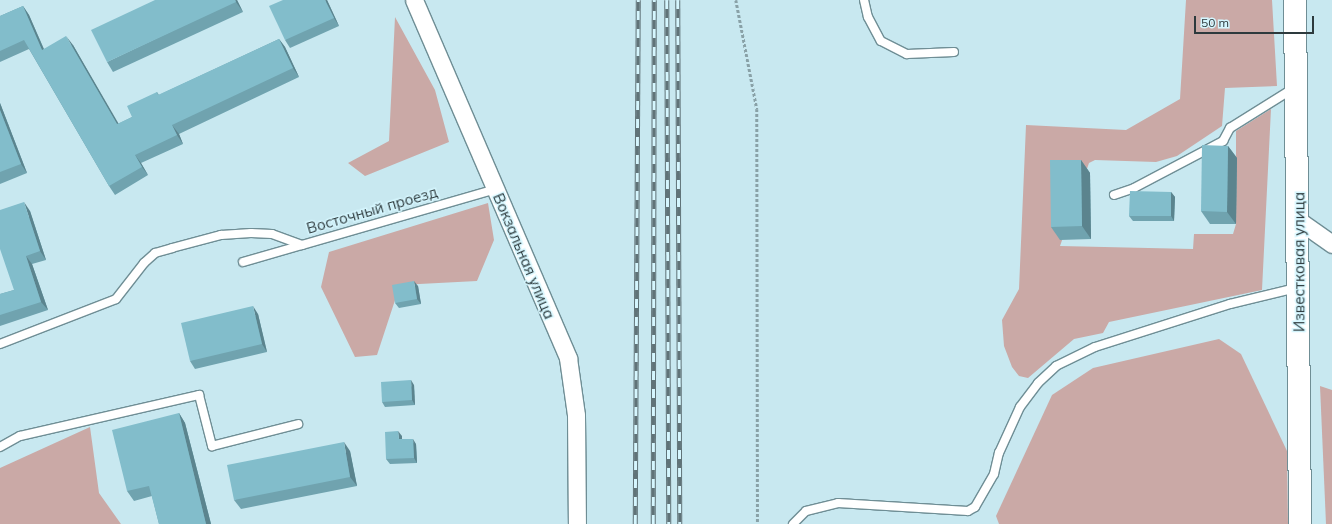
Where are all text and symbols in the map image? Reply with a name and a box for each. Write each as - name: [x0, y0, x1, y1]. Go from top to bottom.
- scale bar: [1196, 8, 1316, 34]
- text: 50 m: [1201, 15, 1229, 30]
- street label: Восточный проезд: [304, 183, 440, 237]
- street label: Вокзальная улица: [489, 190, 559, 322]
- street label: Известковая улица: [1290, 192, 1308, 332]

